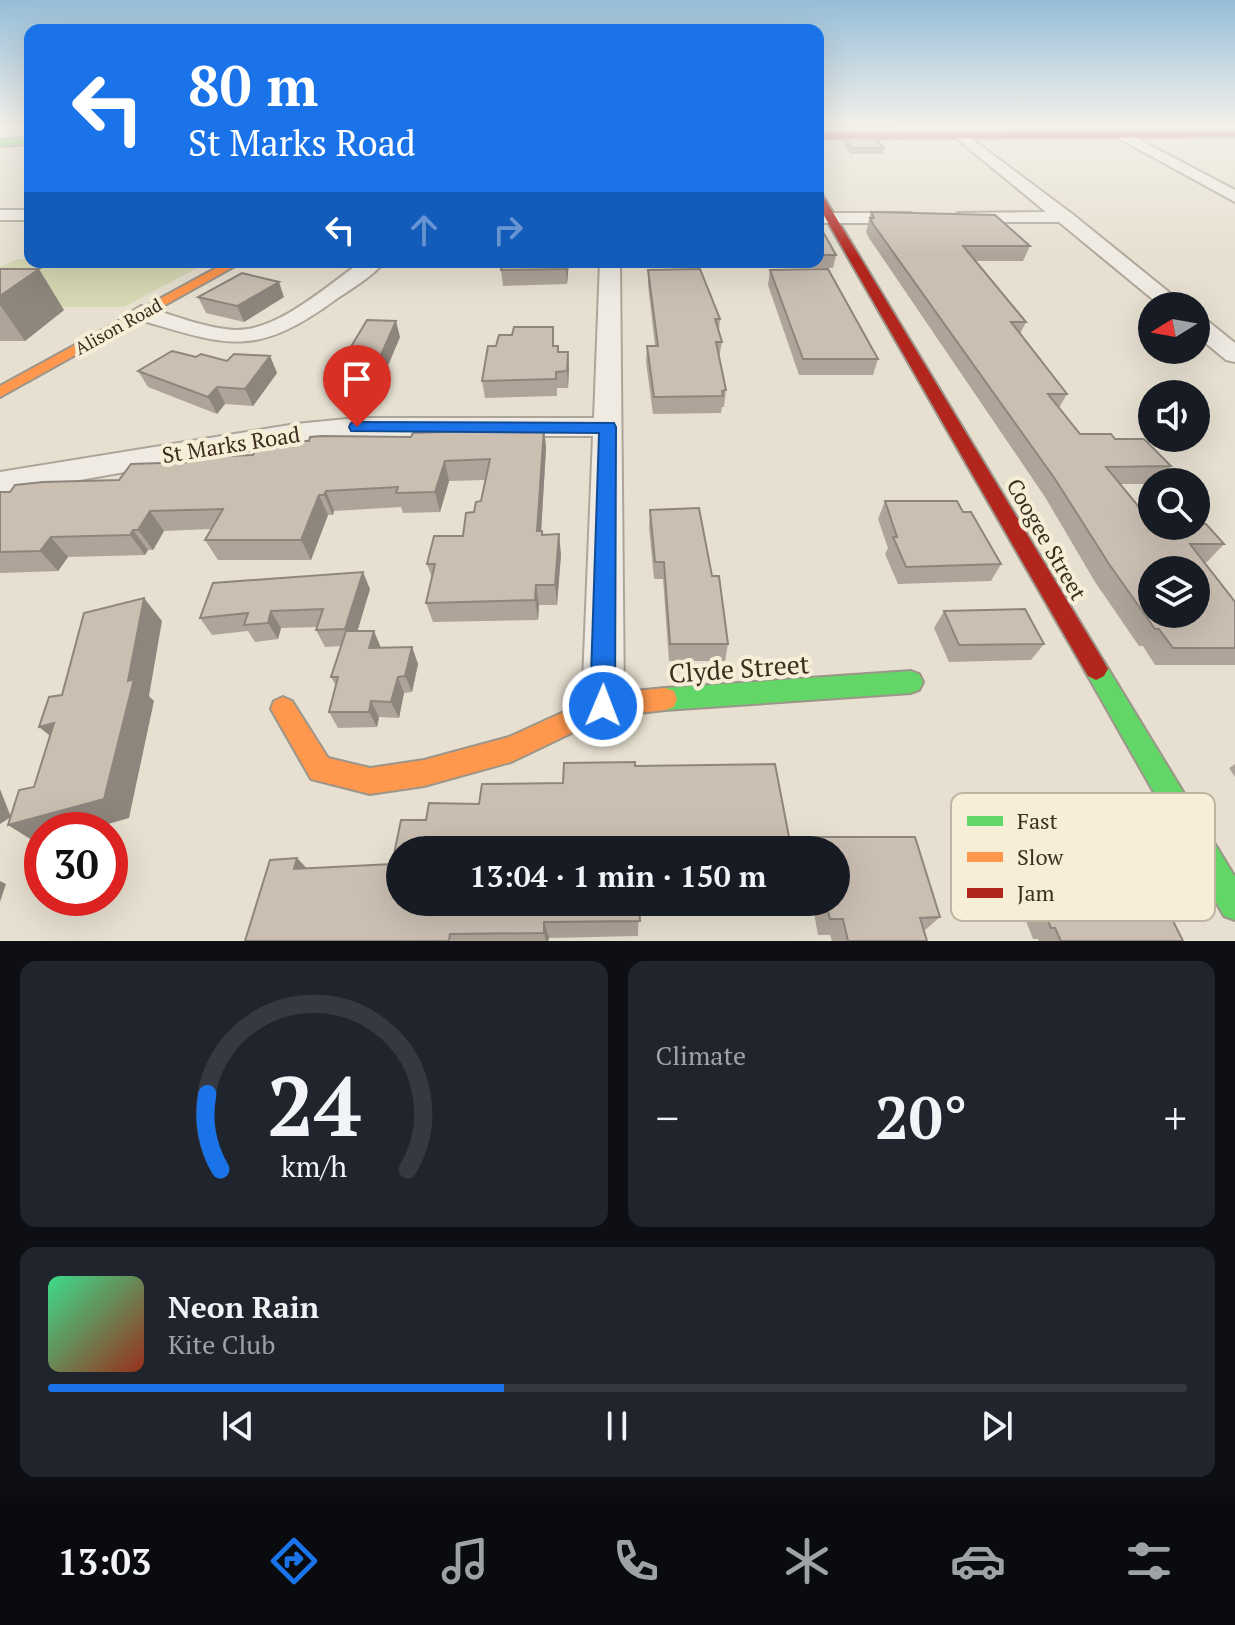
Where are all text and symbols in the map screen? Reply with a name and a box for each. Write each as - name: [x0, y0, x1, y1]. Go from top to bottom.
- text: 80 m: [188, 48, 318, 122]
- icon: left: [56, 56, 160, 160]
- text: St Marks Road: [188, 119, 416, 166]
- icon: left: [318, 208, 362, 252]
- icon: ahead: [402, 208, 446, 252]
- icon: right: [486, 208, 530, 252]
- street label: Alison Road: [70, 292, 166, 360]
- north arrow: [1138, 292, 1210, 364]
- map controls: [1138, 292, 1210, 628]
- pin: [323, 345, 391, 427]
- icon: arrive: [335, 357, 379, 401]
- button: sound: [1138, 380, 1210, 452]
- street label: St Marks Road: [160, 419, 302, 469]
- button: search: [1138, 468, 1210, 540]
- street label: Coogee Street: [1001, 473, 1093, 605]
- button: layers: [1138, 556, 1210, 628]
- street label: Clyde Street: [668, 646, 811, 690]
- position arrow: [561, 664, 645, 748]
- legend: [951, 793, 1215, 921]
- text: Fast: [1017, 806, 1058, 835]
- speed limit sign: 30: [24, 812, 128, 916]
- text: Slow: [1017, 842, 1064, 871]
- text: 13:04 · 1 min · 150 m: [470, 856, 766, 896]
- text: Jam: [1017, 878, 1055, 907]
- text: Climate: [656, 1038, 746, 1072]
- text: 24: [267, 1050, 361, 1160]
- text: 20°: [875, 1077, 968, 1156]
- text: −: [656, 1088, 679, 1147]
- text: +: [1164, 1088, 1187, 1147]
- text: km/h: [281, 1147, 347, 1185]
- text: Neon Rain: [168, 1287, 319, 1327]
- text: Kite Club: [168, 1327, 275, 1361]
- icon: previous: [216, 1404, 260, 1448]
- icon: pause: [595, 1404, 639, 1448]
- icon: next: [975, 1404, 1019, 1448]
- icon: directions: [266, 1533, 322, 1589]
- icon: music: [437, 1533, 493, 1589]
- icon: phone: [608, 1533, 664, 1589]
- icon: climate: [779, 1533, 835, 1589]
- icon: car: [950, 1533, 1006, 1589]
- icon: filters: [1121, 1533, 1177, 1589]
- text: 13:03: [58, 1538, 151, 1585]

